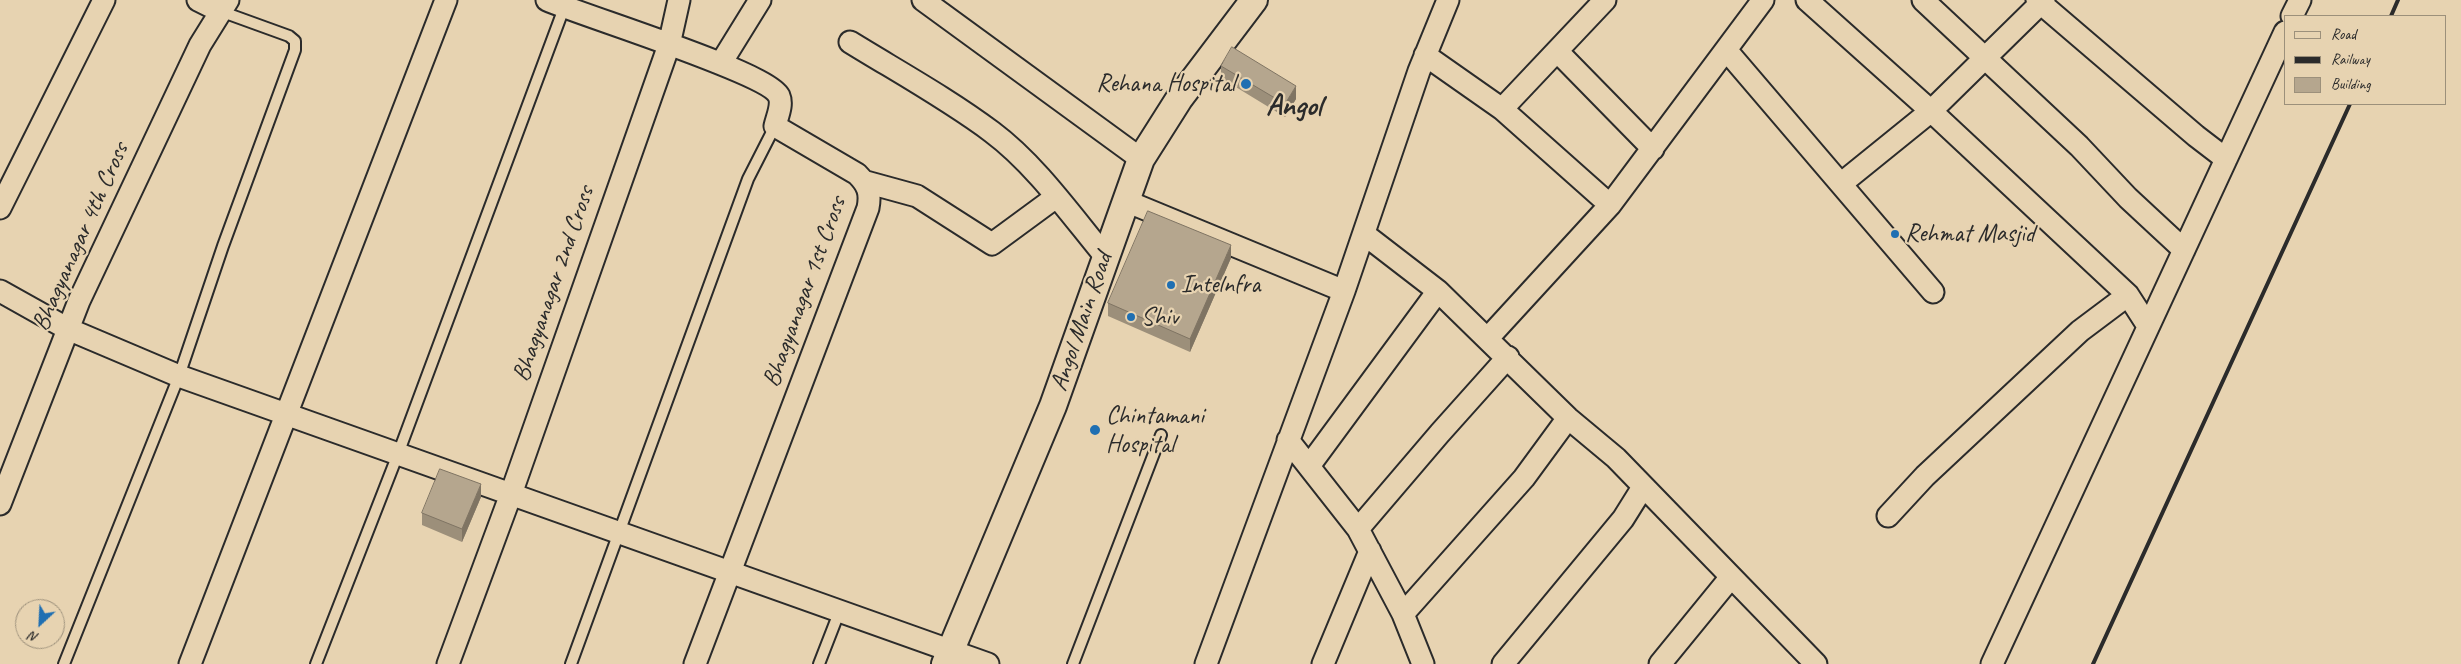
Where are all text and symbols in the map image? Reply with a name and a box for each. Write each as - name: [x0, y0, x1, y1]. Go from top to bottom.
- legend: [2284, 15, 2446, 105]
- text: Road: [2331, 25, 2356, 44]
- text: Railway: [2331, 50, 2370, 69]
- place label: Rehana Hospital: [1096, 69, 1235, 99]
- text: Building: [2331, 75, 2370, 94]
- marker: Rehana Hospital: [1239, 77, 1253, 91]
- district label: Angol: [1266, 89, 1322, 125]
- street label: Bhagyanagar 4th Cross: [26, 138, 136, 336]
- street label: Bhagyanagar 2nd Cross: [507, 183, 601, 385]
- street label: Bhagyanagar 1st Cross: [757, 193, 853, 391]
- place label: Rehmat Masjid: [1905, 219, 2035, 249]
- marker: Rehmat Masjid: [1889, 228, 1901, 240]
- street label: Angol Main Road: [1044, 249, 1120, 395]
- place label: Intelnfra: [1181, 270, 1260, 300]
- marker: Intelnfra: [1165, 279, 1177, 291]
- place label: Shiv: [1141, 302, 1178, 332]
- marker: Shiv: [1125, 311, 1137, 323]
- place label: Chintamani Hospital: [1106, 401, 1204, 460]
- marker: Chintamani Hospital: [1088, 423, 1102, 437]
- north arrow: [15, 599, 65, 649]
- text: N: [26, 628, 41, 647]

